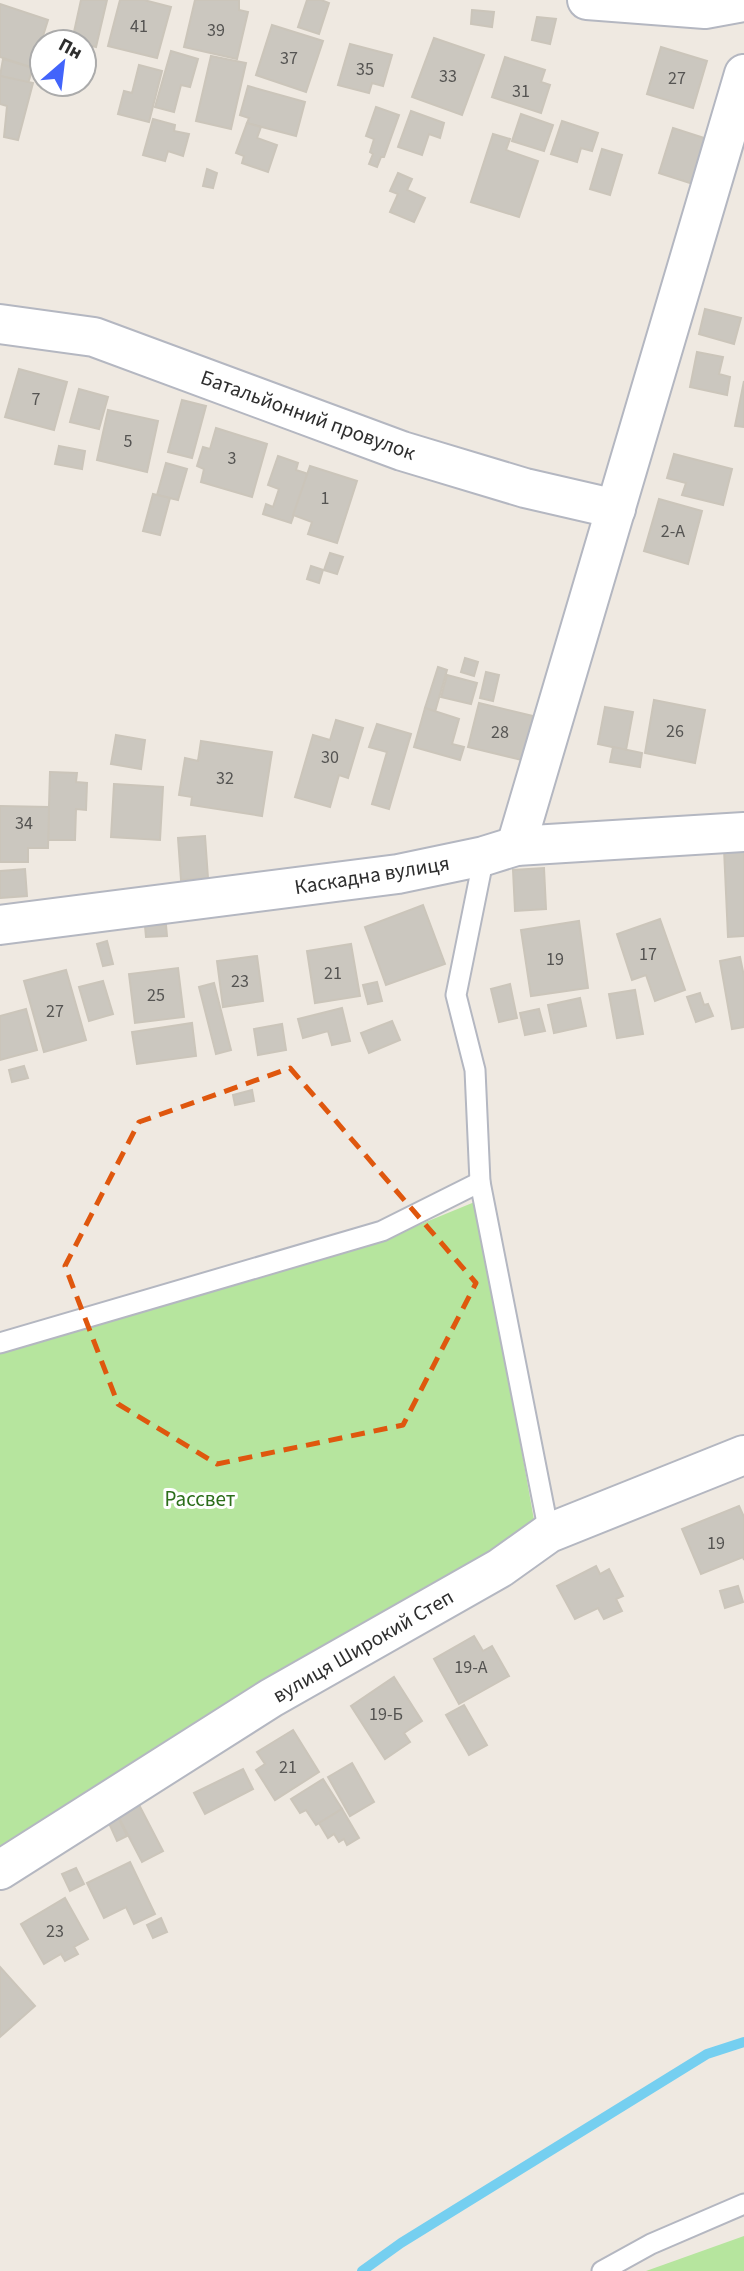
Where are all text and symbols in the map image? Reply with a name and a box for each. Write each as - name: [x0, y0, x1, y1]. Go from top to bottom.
- house number: 41: [130, 14, 148, 39]
- house number: 39: [207, 18, 225, 43]
- north arrow: [28, 28, 98, 98]
- text: Пн: [53, 32, 87, 67]
- house number: 37: [280, 46, 298, 71]
- house number: 35: [356, 57, 374, 82]
- house number: 33: [439, 64, 457, 89]
- house number: 27: [668, 66, 686, 91]
- house number: 31: [512, 79, 530, 104]
- street label: Батальйонний провулок: [197, 362, 420, 468]
- house number: 7: [32, 387, 41, 412]
- house number: 5: [124, 429, 133, 454]
- house number: 3: [228, 446, 237, 471]
- house number: 1: [321, 486, 329, 511]
- house number: 2-А: [661, 519, 685, 544]
- house number: 26: [666, 719, 684, 744]
- house number: 28: [491, 720, 509, 745]
- house number: 30: [321, 745, 339, 770]
- house number: 32: [216, 766, 234, 791]
- house number: 34: [15, 811, 33, 836]
- street label: Каскадна вулиця: [292, 848, 452, 902]
- house number: 17: [639, 942, 657, 967]
- house number: 19: [546, 947, 564, 972]
- house number: 21: [324, 961, 342, 986]
- house number: 23: [231, 969, 249, 994]
- house number: 25: [147, 983, 165, 1008]
- house number: 27: [46, 999, 64, 1024]
- park label: Рассвет: [165, 1484, 236, 1514]
- house number: 19: [707, 1531, 725, 1556]
- street label: вулиця Широкий Степ: [267, 1582, 459, 1710]
- house number: 19-А: [454, 1655, 488, 1680]
- house number: 19-Б: [369, 1702, 403, 1727]
- house number: 21: [279, 1755, 297, 1780]
- house number: 23: [46, 1919, 64, 1944]

